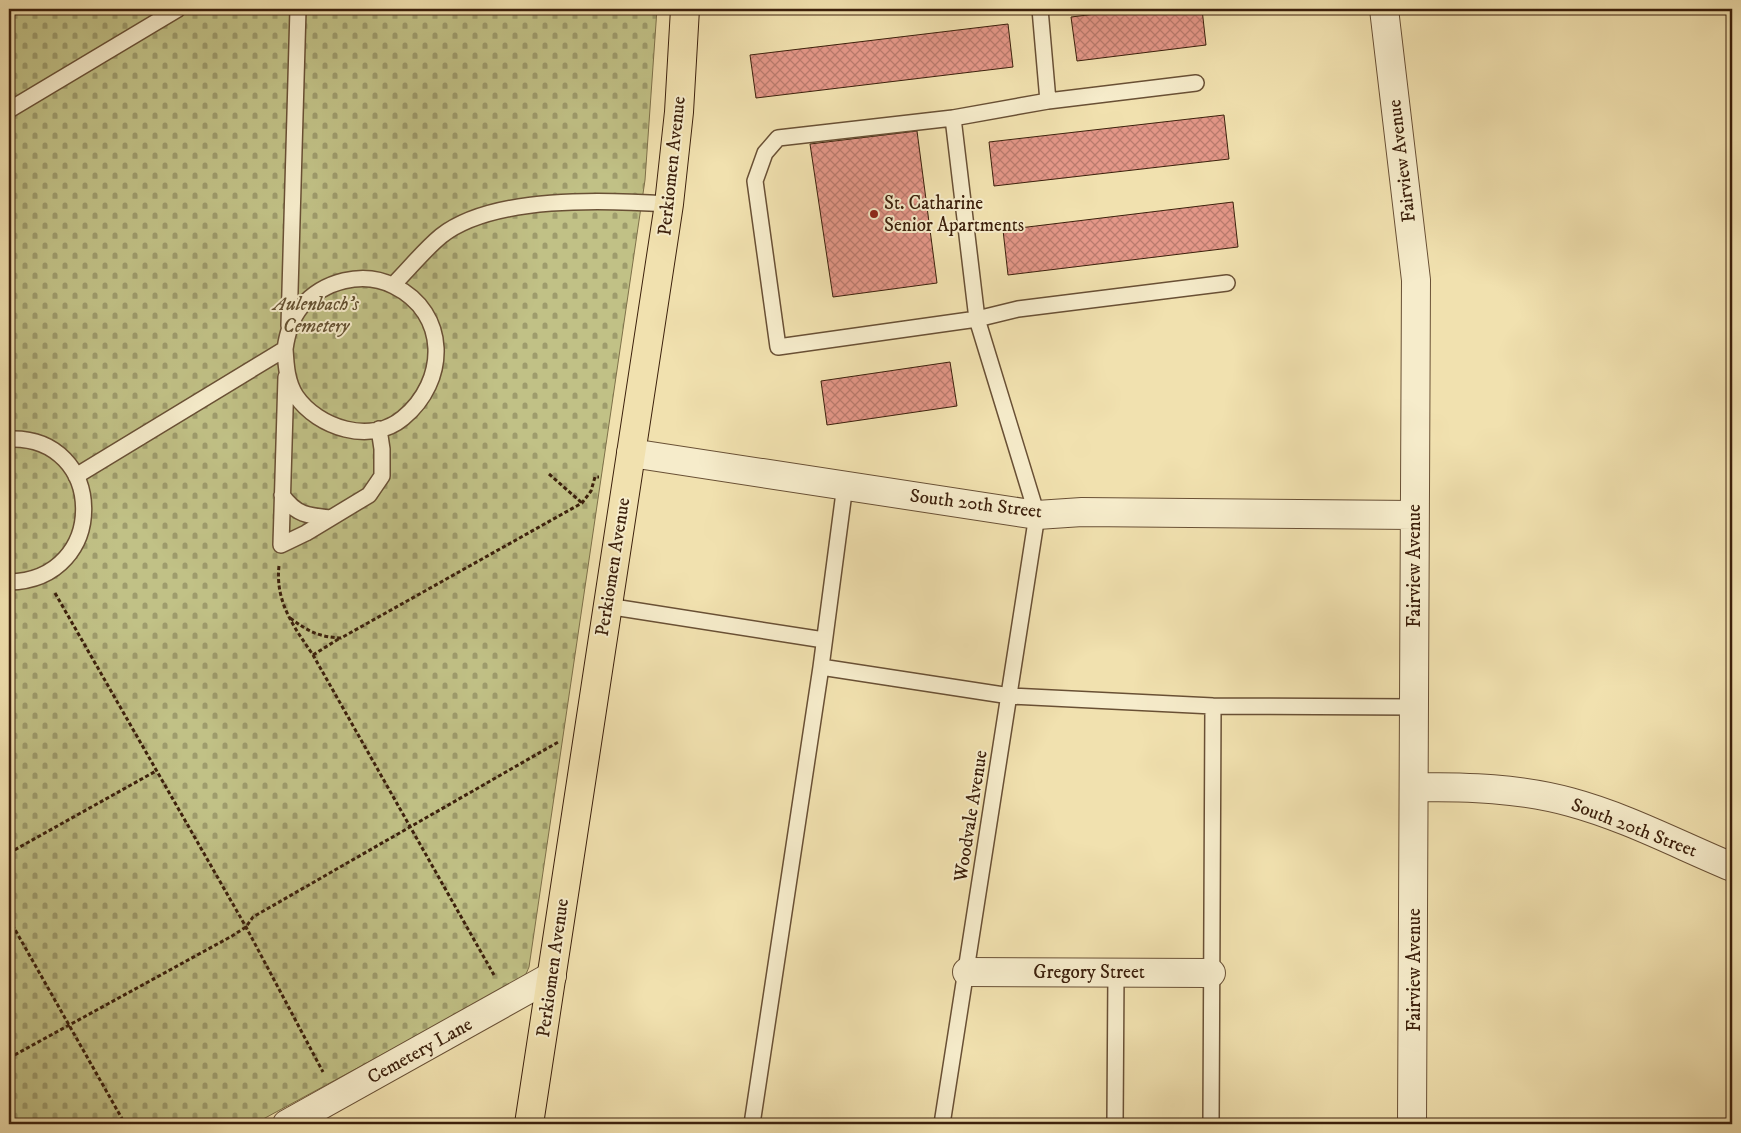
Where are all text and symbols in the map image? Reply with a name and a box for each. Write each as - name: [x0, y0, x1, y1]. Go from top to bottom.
- street label: Perkiomen Avenue: [653, 95, 691, 237]
- street label: Fairview Avenue: [1383, 98, 1421, 224]
- place label: St. Catharine Senior Apartments: [884, 192, 1024, 237]
- marker: St. Catharine Senior Apartments: [868, 208, 880, 220]
- park label: Aulenbach's Cemetery: [271, 293, 360, 338]
- street label: South 20th Street: [909, 484, 1043, 524]
- street label: Perkiomen Avenue: [591, 496, 635, 638]
- street label: Fairview Avenue: [1403, 504, 1426, 628]
- street label: Woodvale Avenue: [949, 748, 993, 885]
- street label: South 20th Street: [1568, 793, 1700, 863]
- street label: Perkiomen Avenue: [532, 897, 574, 1039]
- street label: Fairview Avenue: [1403, 908, 1426, 1032]
- street label: Gregory Street: [1033, 961, 1145, 984]
- street label: Cemetery Lane: [364, 1013, 476, 1089]

